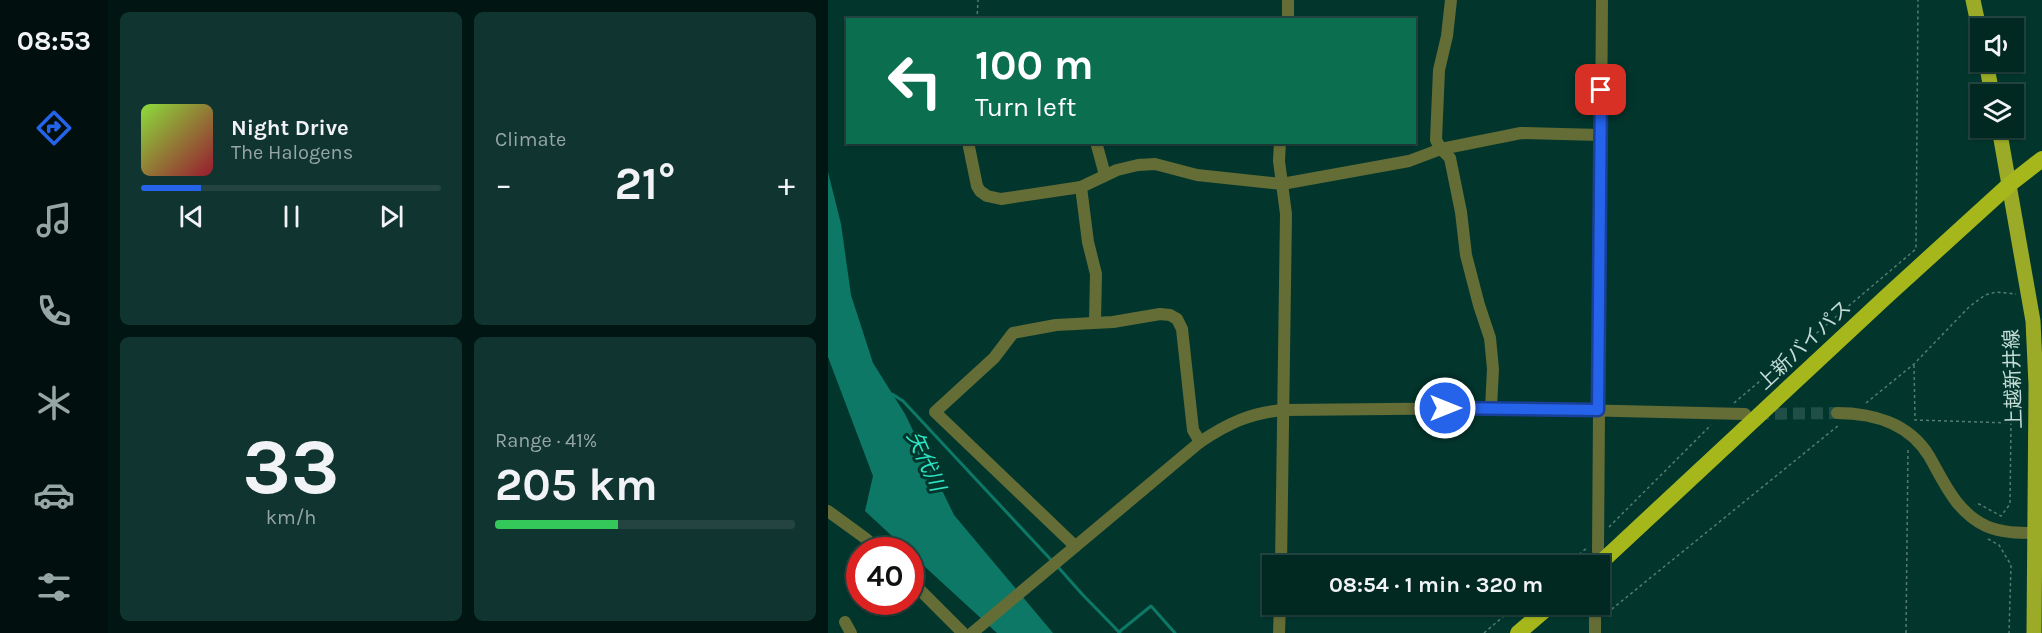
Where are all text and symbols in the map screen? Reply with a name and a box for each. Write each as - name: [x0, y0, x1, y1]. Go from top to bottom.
- map controls: [1970, 18, 2024, 138]
- button: sound: [1970, 18, 2024, 72]
- text: 08:53: [17, 25, 91, 57]
- text: 100 m: [975, 40, 1094, 90]
- icon: left: [876, 42, 954, 120]
- pin: [1575, 64, 1626, 115]
- icon: arrive: [1584, 73, 1617, 106]
- button: layers: [1970, 84, 2024, 138]
- text: Turn left: [975, 91, 1076, 123]
- icon: directions: [33, 107, 75, 149]
- text: Night Drive: [231, 115, 349, 141]
- text: Climate: [495, 128, 566, 151]
- text: The Halogens: [231, 141, 353, 164]
- text: 21°: [615, 158, 675, 210]
- text: −: [495, 165, 512, 203]
- text: +: [778, 165, 795, 203]
- icon: music: [33, 199, 75, 241]
- icon: previous: [175, 200, 208, 233]
- icon: pause: [275, 200, 308, 233]
- icon: next: [375, 200, 408, 233]
- icon: phone: [33, 290, 75, 332]
- street label: 上新バイパス: [1752, 296, 1856, 394]
- street label: 上越新井線: [2000, 329, 2026, 429]
- position arrow: [1413, 376, 1477, 440]
- icon: climate: [33, 382, 75, 424]
- text: 33: [242, 421, 340, 513]
- water label: 矢代川: [902, 427, 951, 496]
- text: Range · 41%: [495, 429, 597, 452]
- text: 205 km: [495, 459, 658, 511]
- icon: car: [33, 474, 75, 516]
- text: km/h: [266, 506, 316, 529]
- speed limit sign: 40: [846, 537, 924, 615]
- icon: filters: [33, 566, 75, 608]
- text: 08:54 · 1 min · 320 m: [1329, 572, 1543, 598]

